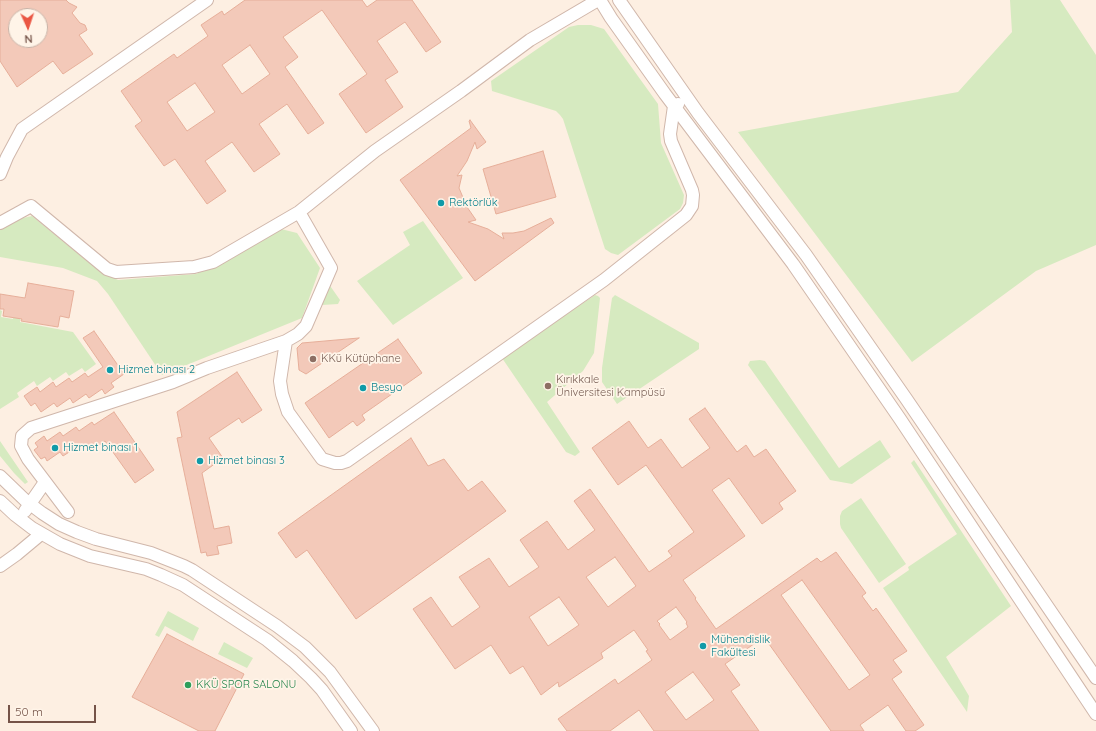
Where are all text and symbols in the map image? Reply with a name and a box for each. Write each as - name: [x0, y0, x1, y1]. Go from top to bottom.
- north arrow: [8, 8, 48, 48]
- text: N: [24, 32, 33, 46]
- place label: Rektörlük: [449, 196, 498, 210]
- marker: Rektörlük: [436, 198, 446, 208]
- place label: KKü Kütüphane: [321, 352, 401, 366]
- marker: KKü Kütüphane: [308, 354, 318, 364]
- place label: Hizmet binası 2: [118, 363, 195, 377]
- marker: Hizmet binası 2: [105, 365, 115, 375]
- place label: Kırıkkale Üniversitesi Kampüsü: [556, 373, 665, 399]
- place label: Besyo: [371, 381, 402, 395]
- marker: Kırıkkale Üniversitesi Kampüsü: [543, 381, 553, 391]
- marker: Besyo: [358, 383, 368, 393]
- place label: Hizmet binası 1: [63, 441, 138, 455]
- marker: Hizmet binası 1: [50, 443, 60, 453]
- place label: Hizmet binası 3: [208, 454, 285, 468]
- marker: Hizmet binası 3: [195, 456, 205, 466]
- place label: Mühendislik Fakültesi: [711, 633, 770, 659]
- marker: Mühendislik Fakültesi: [698, 641, 708, 651]
- place label: KKÜ SPOR SALONU: [196, 678, 296, 692]
- marker: KKÜ SPOR SALONU: [183, 680, 193, 690]
- scale bar: [10, 697, 98, 723]
- text: 50 m: [15, 704, 43, 719]

